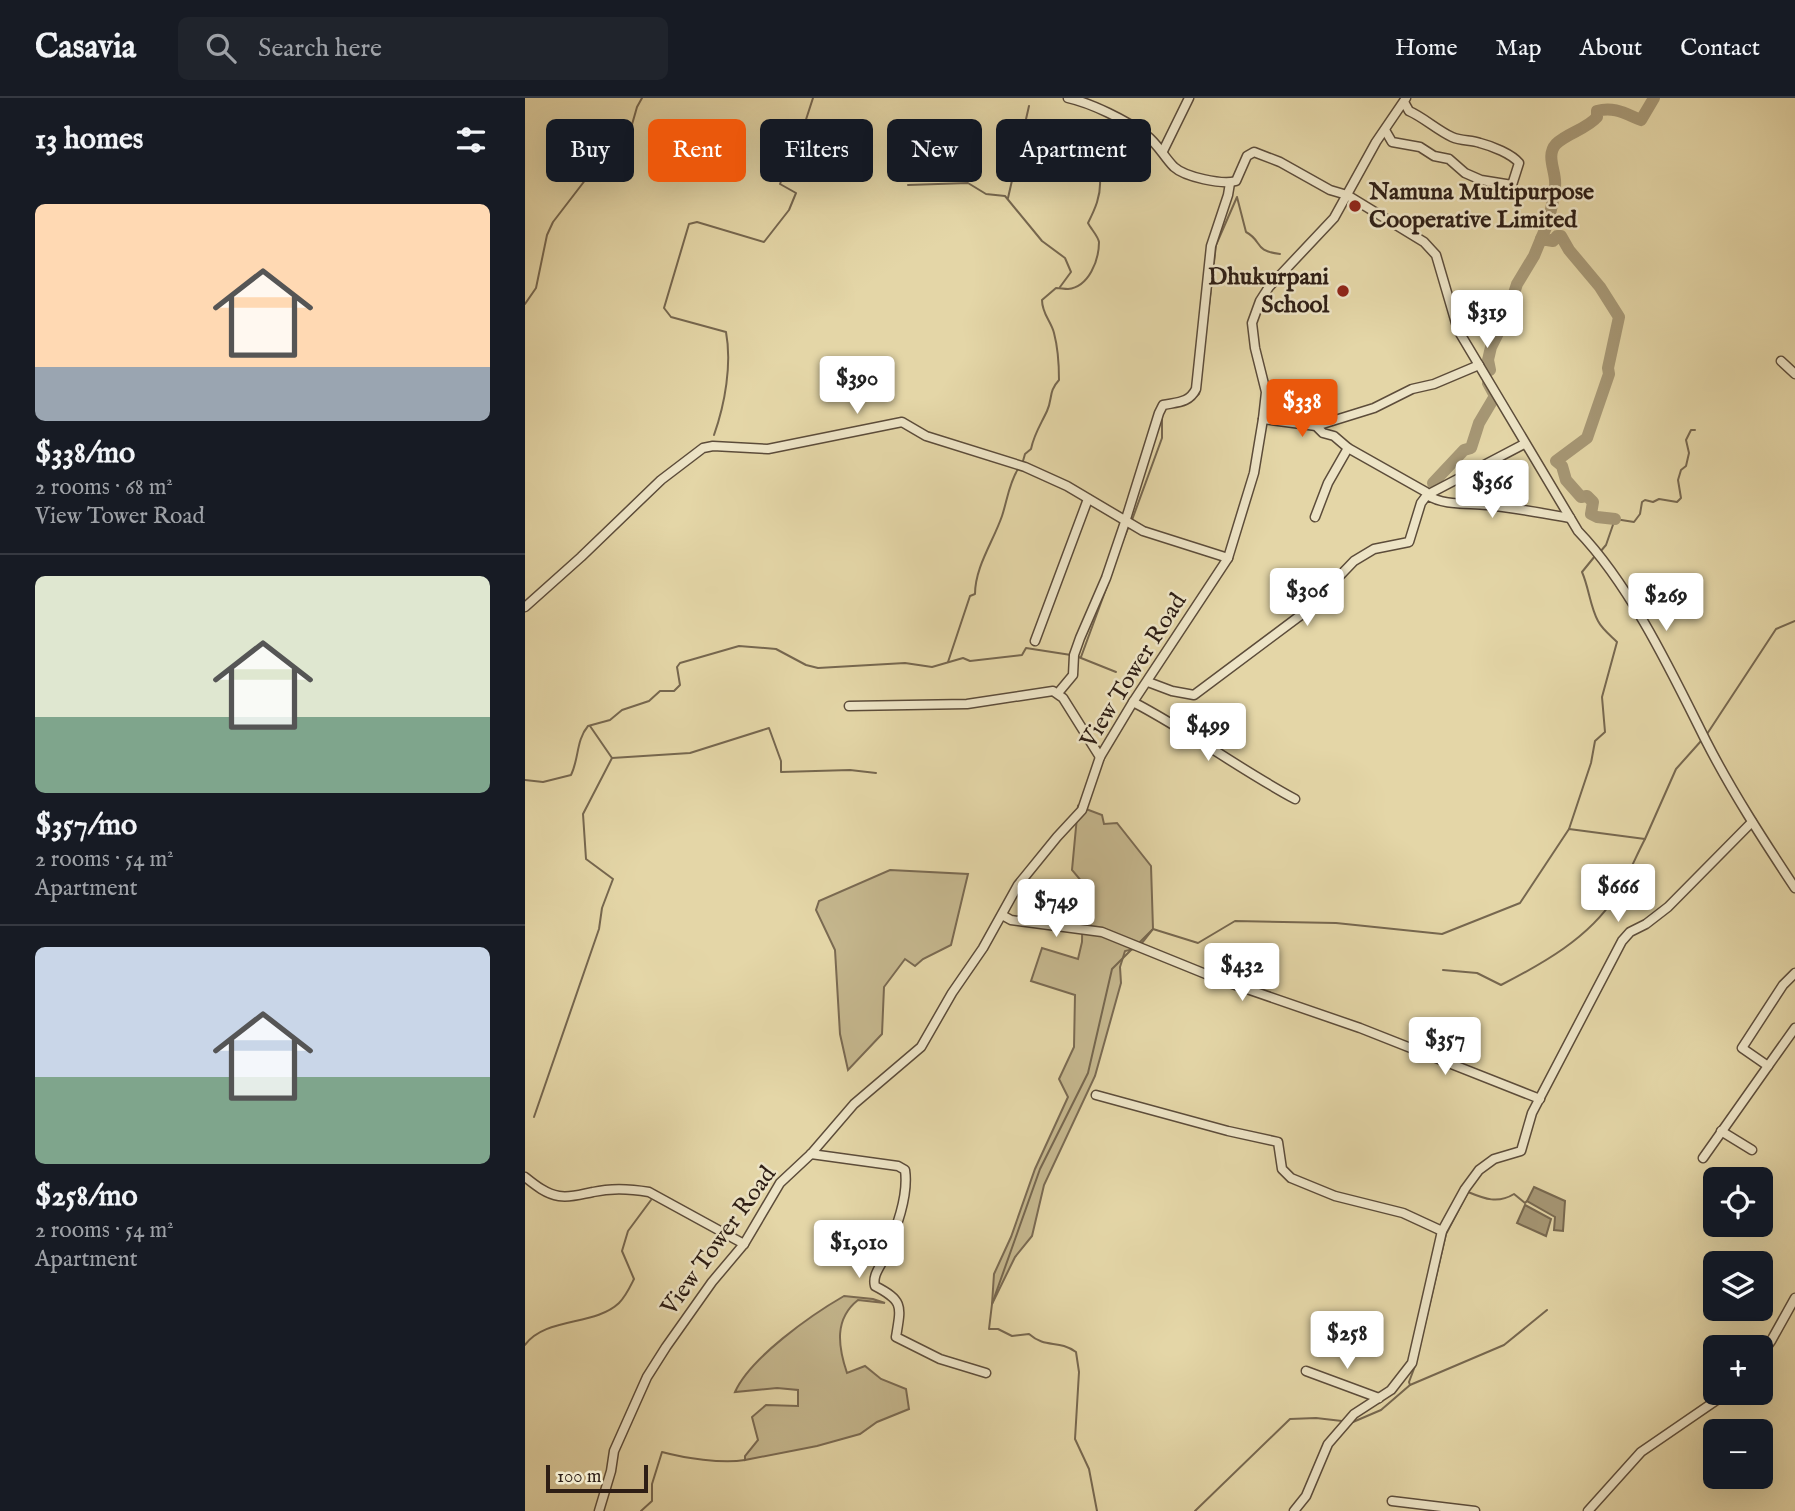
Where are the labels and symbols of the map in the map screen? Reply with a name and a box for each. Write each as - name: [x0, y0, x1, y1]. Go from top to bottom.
- place label: Namuna Multipurpose Cooperative Limited: [1368, 177, 1594, 236]
- marker: Namuna Multipurpose Cooperative Limited: [1347, 198, 1363, 214]
- place label: Dhukurpani School: [1208, 262, 1330, 321]
- marker: Dhukurpani School: [1335, 283, 1351, 299]
- pin: $319: [1446, 290, 1528, 350]
- pin: $390: [816, 356, 898, 416]
- pin: $338: [1261, 380, 1343, 439]
- pin: $366: [1451, 460, 1533, 520]
- pin: $306: [1266, 568, 1348, 628]
- pin: $269: [1625, 574, 1707, 633]
- street label: View Tower Road: [1073, 588, 1194, 755]
- pin: $499: [1167, 704, 1249, 763]
- pin: $666: [1577, 864, 1659, 924]
- pin: $749: [1015, 880, 1097, 939]
- pin: $432: [1201, 944, 1283, 1003]
- pin: $357: [1404, 1018, 1486, 1077]
- street label: View Tower Road: [654, 1160, 784, 1323]
- pin: $1,010: [802, 1220, 916, 1280]
- pin: $258: [1306, 1312, 1388, 1371]
- scale bar: [546, 1462, 647, 1494]

